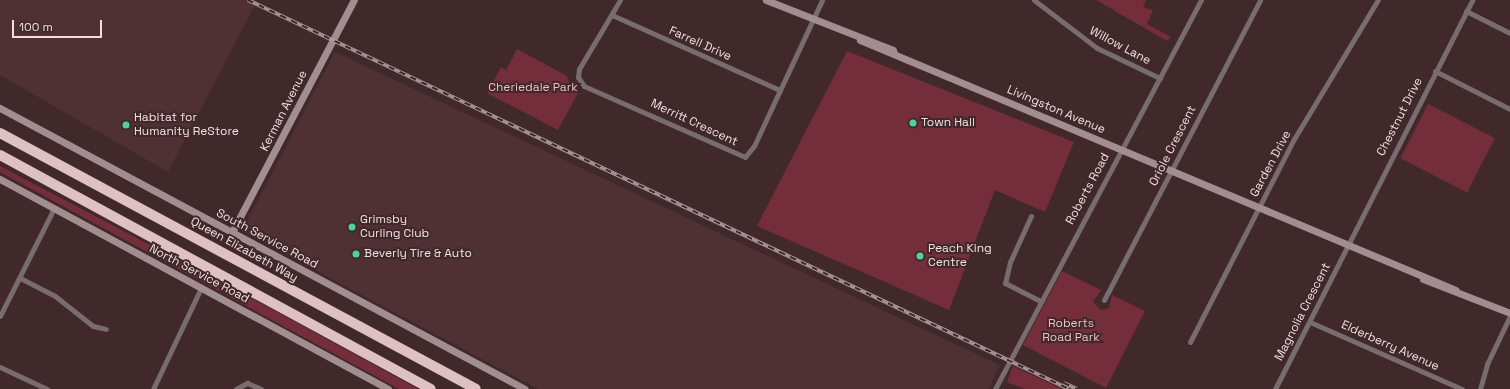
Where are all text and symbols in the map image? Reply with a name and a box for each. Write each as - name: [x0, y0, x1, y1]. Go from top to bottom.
- scale bar: [14, 12, 104, 38]
- text: 100 m: [19, 19, 53, 35]
- street label: Farrell Drive: [666, 24, 734, 64]
- street label: Willow Lane: [1087, 24, 1153, 68]
- street label: Kerman Avenue: [257, 68, 311, 154]
- street label: Chestnut Drive: [1374, 75, 1426, 159]
- park label: Cheriedale Park: [488, 81, 578, 95]
- street label: Livingston Avenue: [1005, 83, 1107, 137]
- street label: Merritt Crescent: [648, 97, 740, 149]
- street label: Oriole Crescent: [1147, 103, 1199, 189]
- place label: Habitat for Humanity ReStore: [134, 111, 239, 139]
- place label: Town Hall: [921, 116, 975, 130]
- marker: Town Hall: [908, 118, 918, 128]
- marker: Habitat for Humanity ReStore: [121, 120, 131, 130]
- street label: Garden Drive: [1247, 128, 1295, 200]
- street label: Roberts Road: [1063, 151, 1113, 227]
- street label: South Service Road: [214, 206, 320, 272]
- place label: Grimsby Curling Club: [360, 213, 429, 241]
- street label: Queen Elizabeth Way: [188, 214, 300, 286]
- marker: Grimsby Curling Club: [347, 222, 357, 232]
- street label: North Service Road: [147, 242, 251, 306]
- place label: Peach King Centre: [928, 242, 992, 270]
- place label: Beverly Tire & Auto: [364, 247, 472, 261]
- marker: Beverly Tire & Auto: [351, 249, 361, 259]
- marker: Peach King Centre: [915, 251, 925, 261]
- street label: Magnolia Crescent: [1272, 261, 1334, 363]
- park label: Roberts Road Park: [1042, 317, 1100, 345]
- street label: Elderberry Avenue: [1339, 318, 1441, 374]

